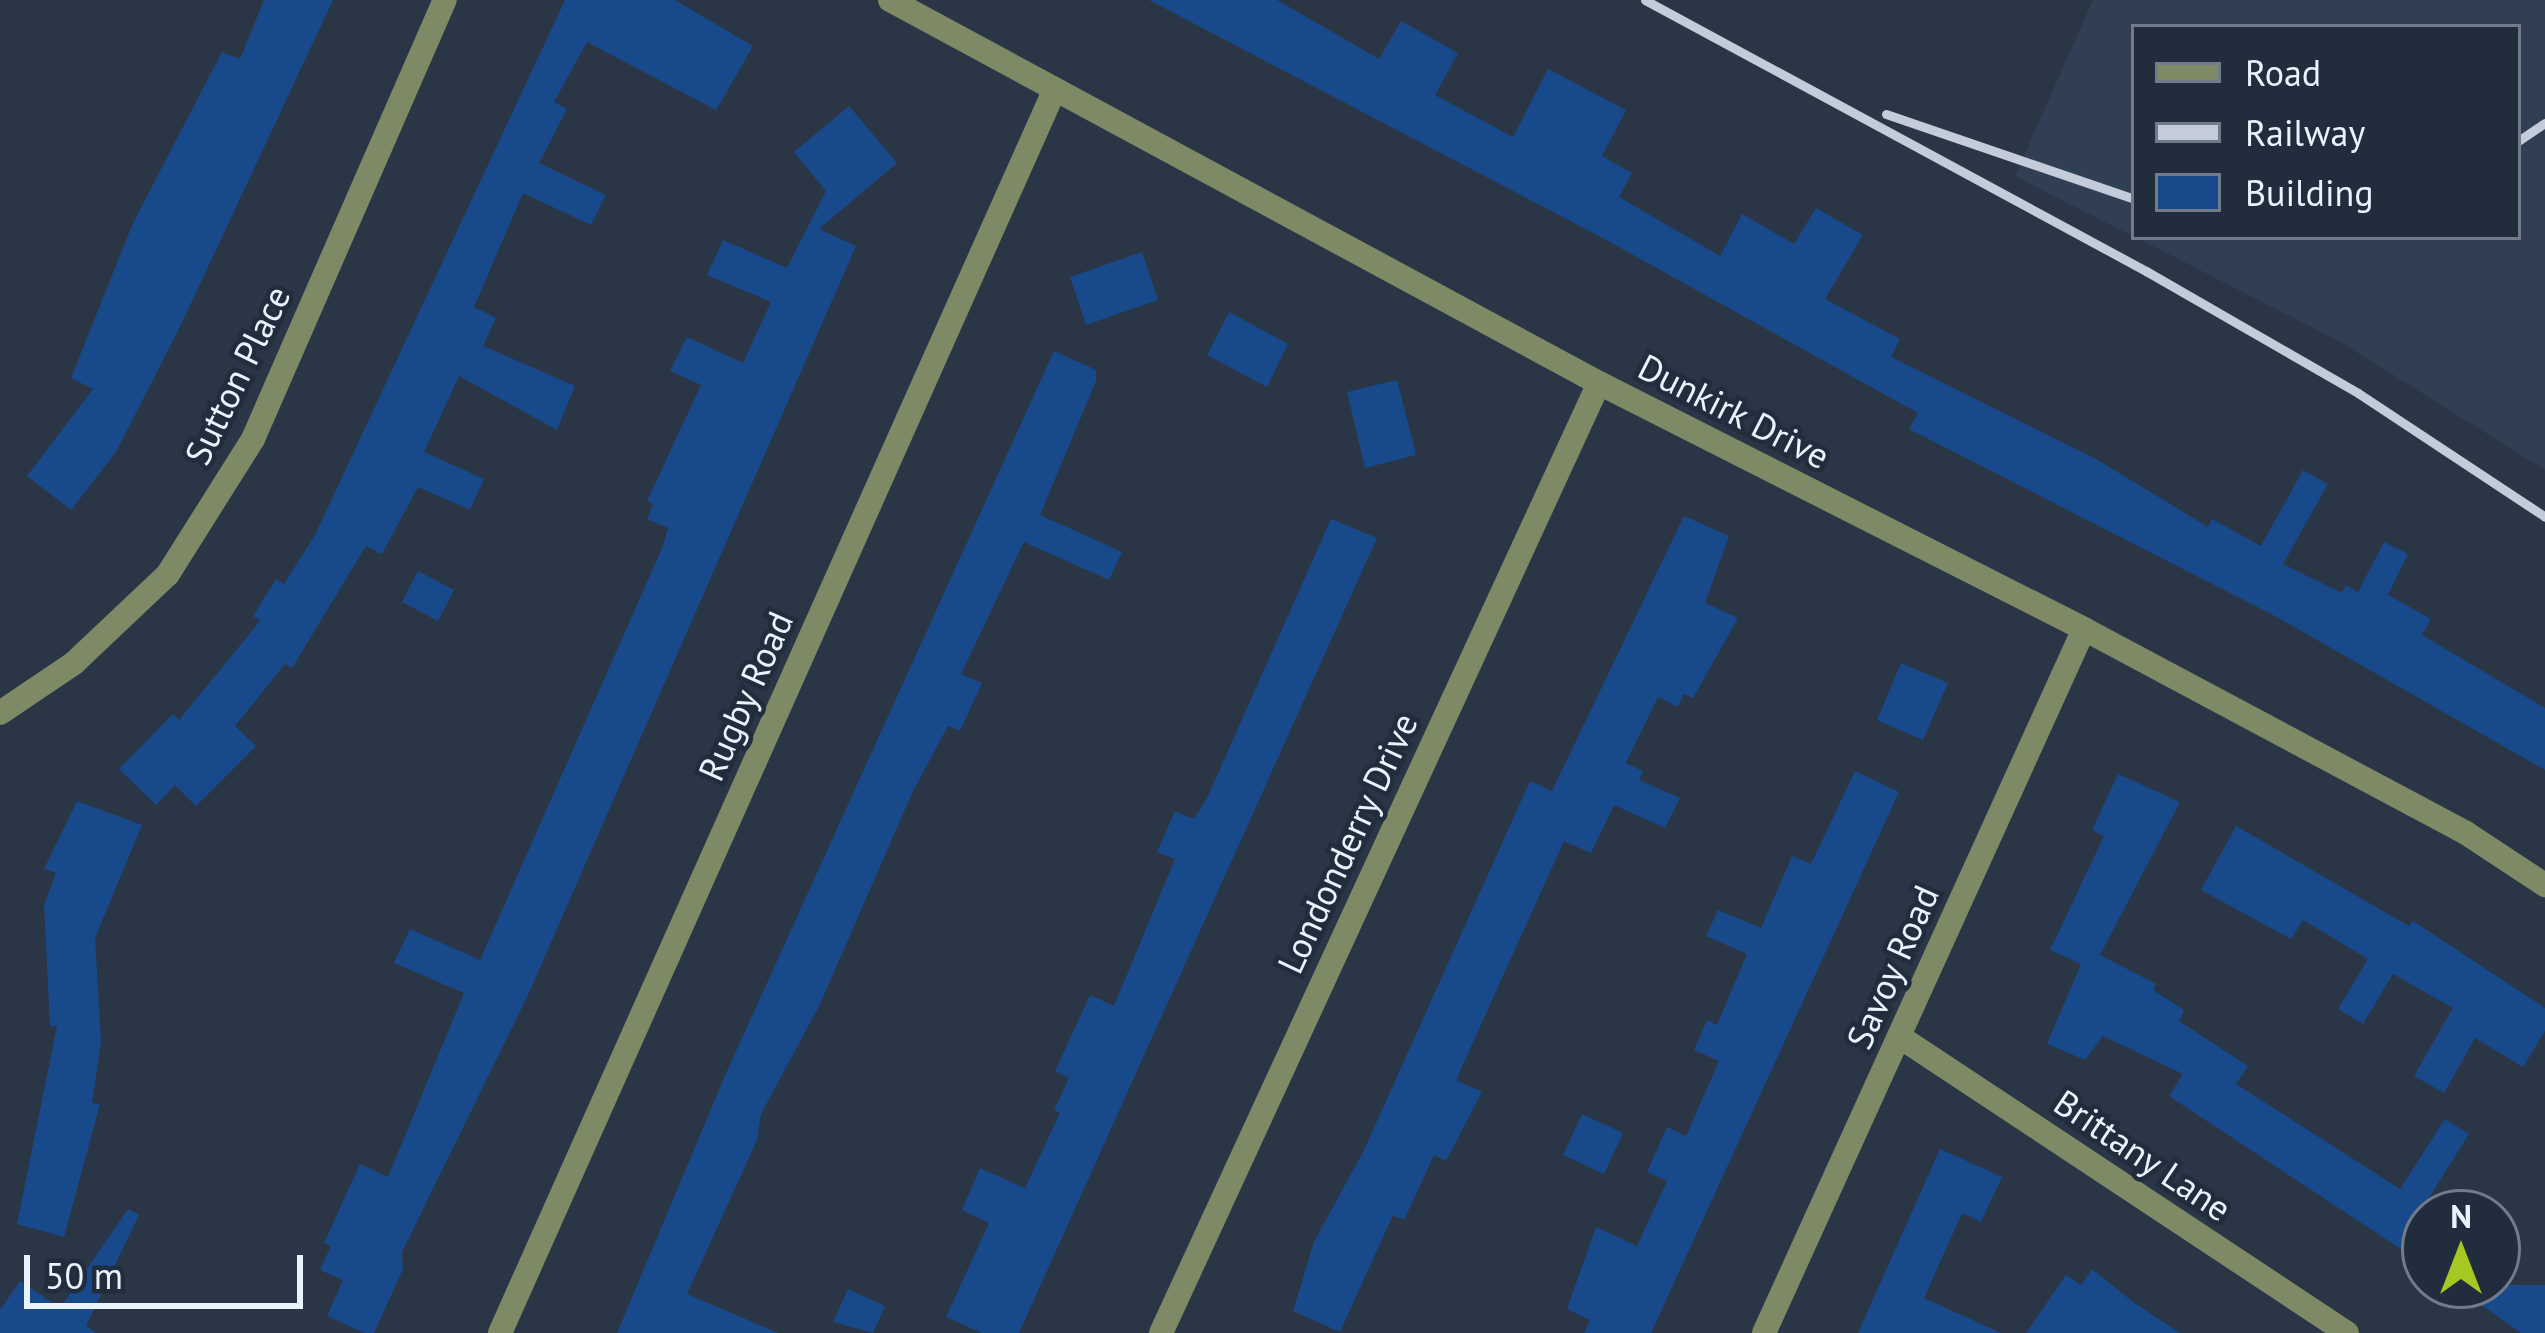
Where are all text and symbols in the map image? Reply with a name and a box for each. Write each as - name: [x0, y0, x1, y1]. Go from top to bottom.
- legend: [2131, 24, 2521, 240]
- text: Road: [2245, 49, 2321, 96]
- text: Railway: [2245, 109, 2365, 156]
- text: Building: [2245, 169, 2374, 216]
- street label: Sutton Place: [175, 279, 299, 471]
- street label: Dunkirk Drive: [1631, 344, 1837, 478]
- street label: Rugby Road: [688, 604, 802, 788]
- street label: Londonderry Drive: [1268, 706, 1426, 980]
- street label: Savoy Road: [1837, 878, 1947, 1056]
- street label: Brittany Lane: [2046, 1080, 2240, 1230]
- north arrow: [2401, 1189, 2521, 1309]
- text: N: [2450, 1194, 2472, 1237]
- scale bar: [30, 1231, 309, 1305]
- text: 50 m: [45, 1252, 123, 1299]

